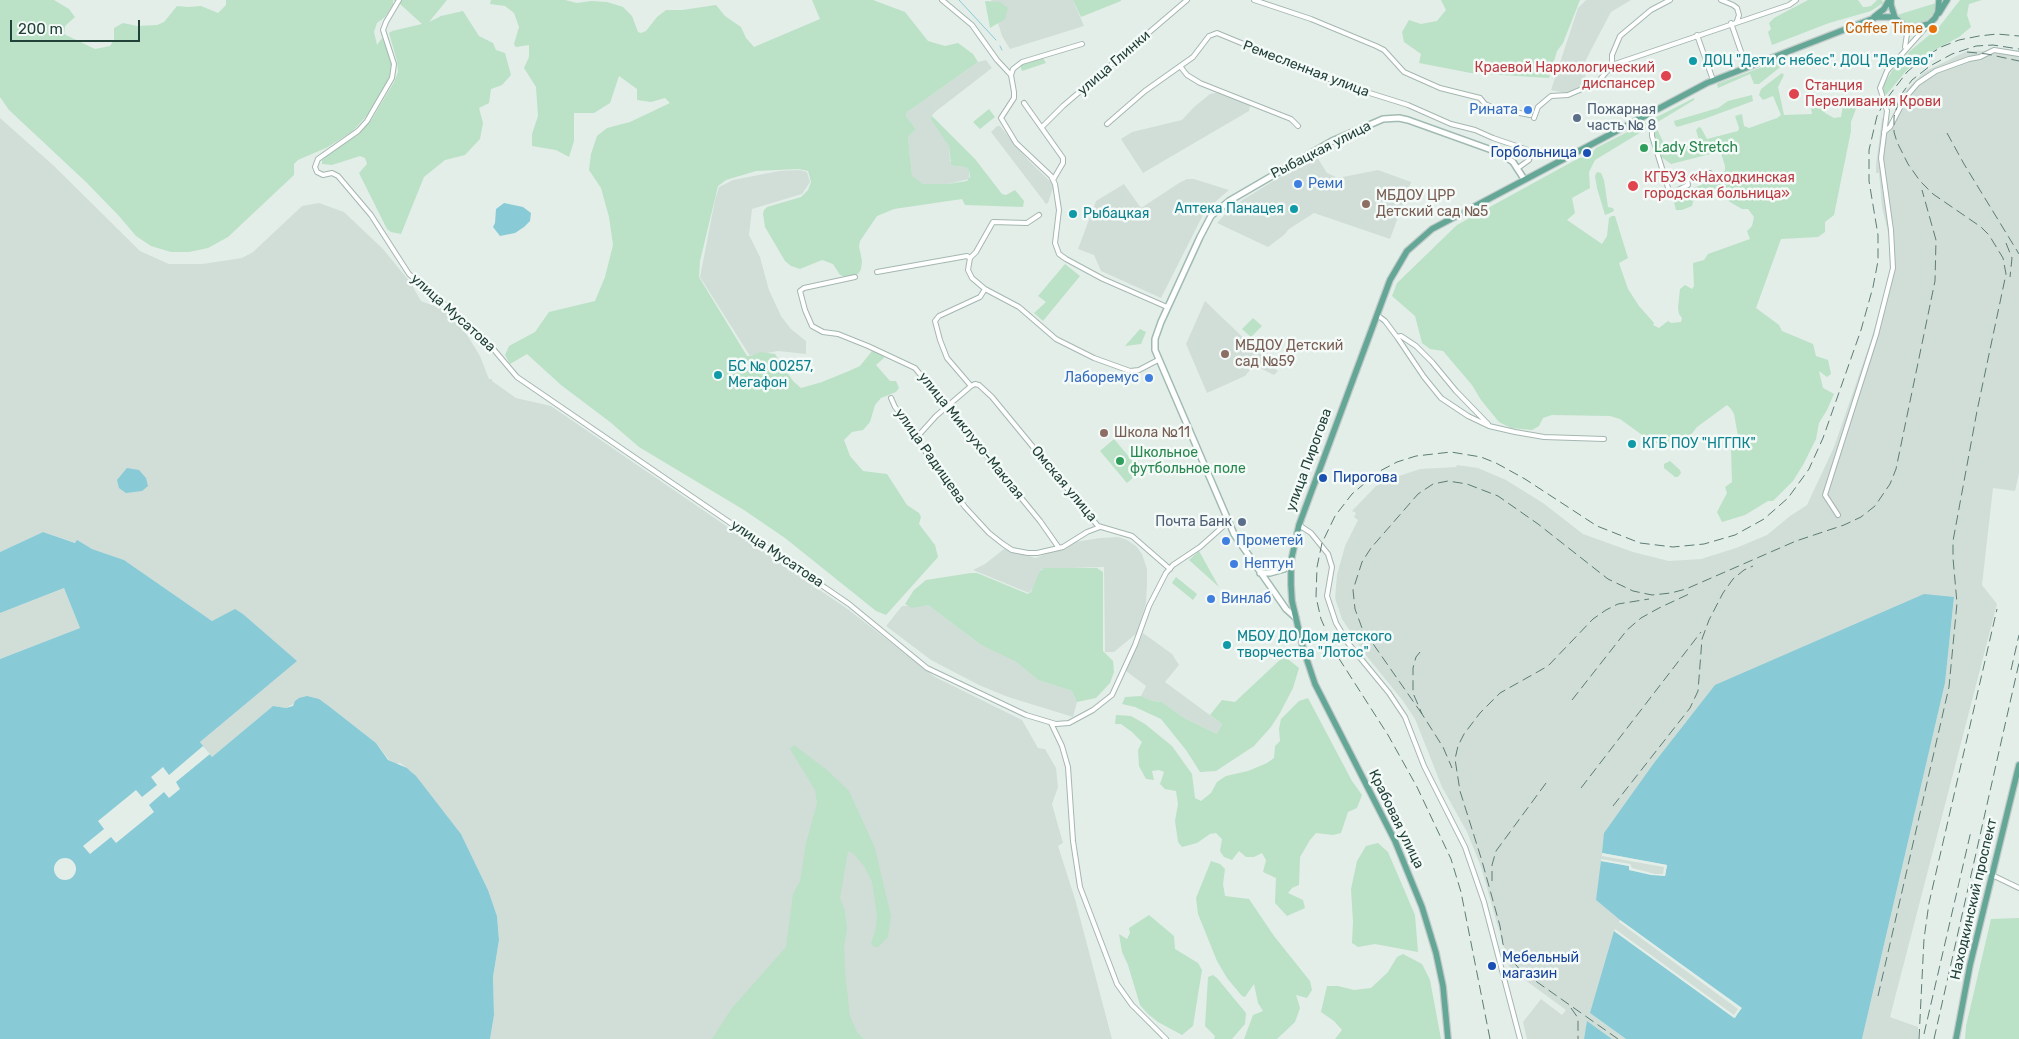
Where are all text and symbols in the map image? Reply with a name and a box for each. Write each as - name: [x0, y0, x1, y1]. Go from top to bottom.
- scale bar: [12, 10, 142, 42]
- text: 200 m: [18, 20, 63, 38]
- place label: Coffee Time: [1845, 21, 1923, 37]
- marker: Coffee Time: [1927, 23, 1939, 35]
- street label: улица Глинки: [1074, 27, 1154, 99]
- street label: Ремесленная улица: [1240, 37, 1372, 101]
- place label: ДОЦ "Дети с небес", ДОЦ "Дерево": [1703, 53, 1933, 69]
- marker: ДОЦ "Дети с небес", ДОЦ "Дерево": [1687, 55, 1699, 67]
- place label: Краевой Наркологический диспансер: [1475, 60, 1655, 92]
- marker: Краевой Наркологический диспансер: [1659, 69, 1673, 83]
- place label: Станция Переливания Крови: [1805, 78, 1941, 110]
- marker: Станция Переливания Крови: [1787, 87, 1801, 101]
- place label: Рината: [1469, 102, 1518, 118]
- place label: Пожарная часть № 8: [1587, 102, 1656, 134]
- marker: Рината: [1522, 104, 1534, 116]
- marker: Пожарная часть № 8: [1571, 112, 1583, 124]
- street label: Рыбацкая улица: [1268, 118, 1374, 182]
- place label: Lady Stretch: [1654, 140, 1738, 156]
- marker: Lady Stretch: [1638, 142, 1650, 154]
- place label: Горбольница: [1490, 145, 1577, 161]
- marker: Горбольница: [1581, 147, 1593, 159]
- place label: КГБУЗ «Находкинская городская больница»: [1644, 170, 1795, 202]
- place label: Реми: [1308, 176, 1343, 192]
- marker: Реми: [1292, 178, 1304, 190]
- marker: КГБУЗ «Находкинская городская больница»: [1626, 179, 1640, 193]
- place label: МБДОУ ЦРР Детский сад №5: [1376, 188, 1488, 220]
- marker: МБДОУ ЦРР Детский сад №5: [1360, 198, 1372, 210]
- place label: Аптека Панацея: [1175, 201, 1284, 217]
- marker: Аптека Панацея: [1288, 203, 1300, 215]
- place label: Рыбацкая: [1083, 206, 1149, 222]
- marker: Рыбацкая: [1067, 208, 1079, 220]
- street label: улица Мусатова: [407, 270, 499, 356]
- place label: МБДОУ Детский сад №59: [1235, 338, 1343, 371]
- marker: МБДОУ Детский сад №59: [1219, 348, 1231, 360]
- place label: БС № 00257, Мегафон: [728, 359, 813, 392]
- marker: БС № 00257, Мегафон: [712, 369, 724, 381]
- street label: улица Миклухо-Маклая: [915, 369, 1027, 503]
- place label: Лаборемус: [1064, 370, 1139, 386]
- marker: Лаборемус: [1143, 372, 1155, 384]
- street label: улица Радищева: [891, 405, 969, 507]
- street label: улица Пирогова: [1283, 406, 1335, 514]
- place label: Школа №11: [1114, 425, 1190, 441]
- marker: Школа №11: [1098, 427, 1110, 439]
- place label: КГБ ПОУ "НГГПК": [1642, 436, 1756, 452]
- marker: КГБ ПОУ "НГГПК": [1626, 438, 1638, 450]
- street label: Омская улица: [1028, 443, 1100, 525]
- place label: Школьное футбольное поле: [1130, 445, 1246, 478]
- marker: Школьное футбольное поле: [1114, 455, 1126, 467]
- place label: Пирогова: [1333, 470, 1397, 486]
- marker: Пирогова: [1317, 472, 1329, 484]
- place label: Почта Банк: [1155, 514, 1232, 530]
- marker: Почта Банк: [1236, 516, 1248, 528]
- street label: улица Мусатова: [727, 517, 827, 591]
- place label: Прометей: [1236, 533, 1303, 549]
- marker: Прометей: [1220, 535, 1232, 547]
- place label: Нептун: [1244, 556, 1293, 572]
- marker: Нептун: [1228, 558, 1240, 570]
- place label: Винлаб: [1221, 591, 1271, 607]
- marker: Винлаб: [1205, 593, 1217, 605]
- place label: МБОУ ДО Дом детского творчества "Лотос": [1237, 629, 1392, 662]
- marker: МБОУ ДО Дом детского творчества "Лотос": [1221, 639, 1233, 651]
- street label: Крабовая улица: [1365, 767, 1427, 871]
- street label: Находкинский проспект: [1947, 817, 2001, 981]
- place label: Мебельный магазин: [1502, 950, 1579, 982]
- marker: Мебельный магазин: [1486, 960, 1498, 972]

